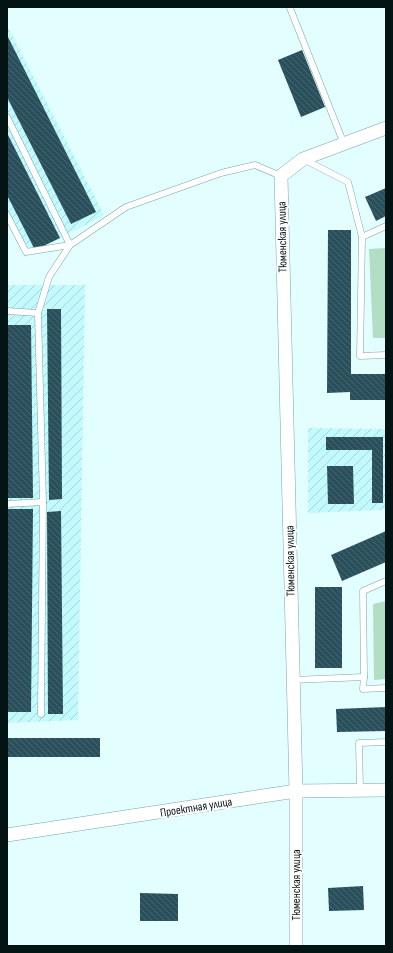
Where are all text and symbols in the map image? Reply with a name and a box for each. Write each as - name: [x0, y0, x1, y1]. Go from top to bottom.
- street label: Тюменская улица: [274, 201, 291, 273]
- street label: Тюменская улица: [282, 525, 299, 597]
- street label: Проектная улица: [159, 794, 234, 821]
- street label: Тюменская улица: [289, 849, 304, 921]

